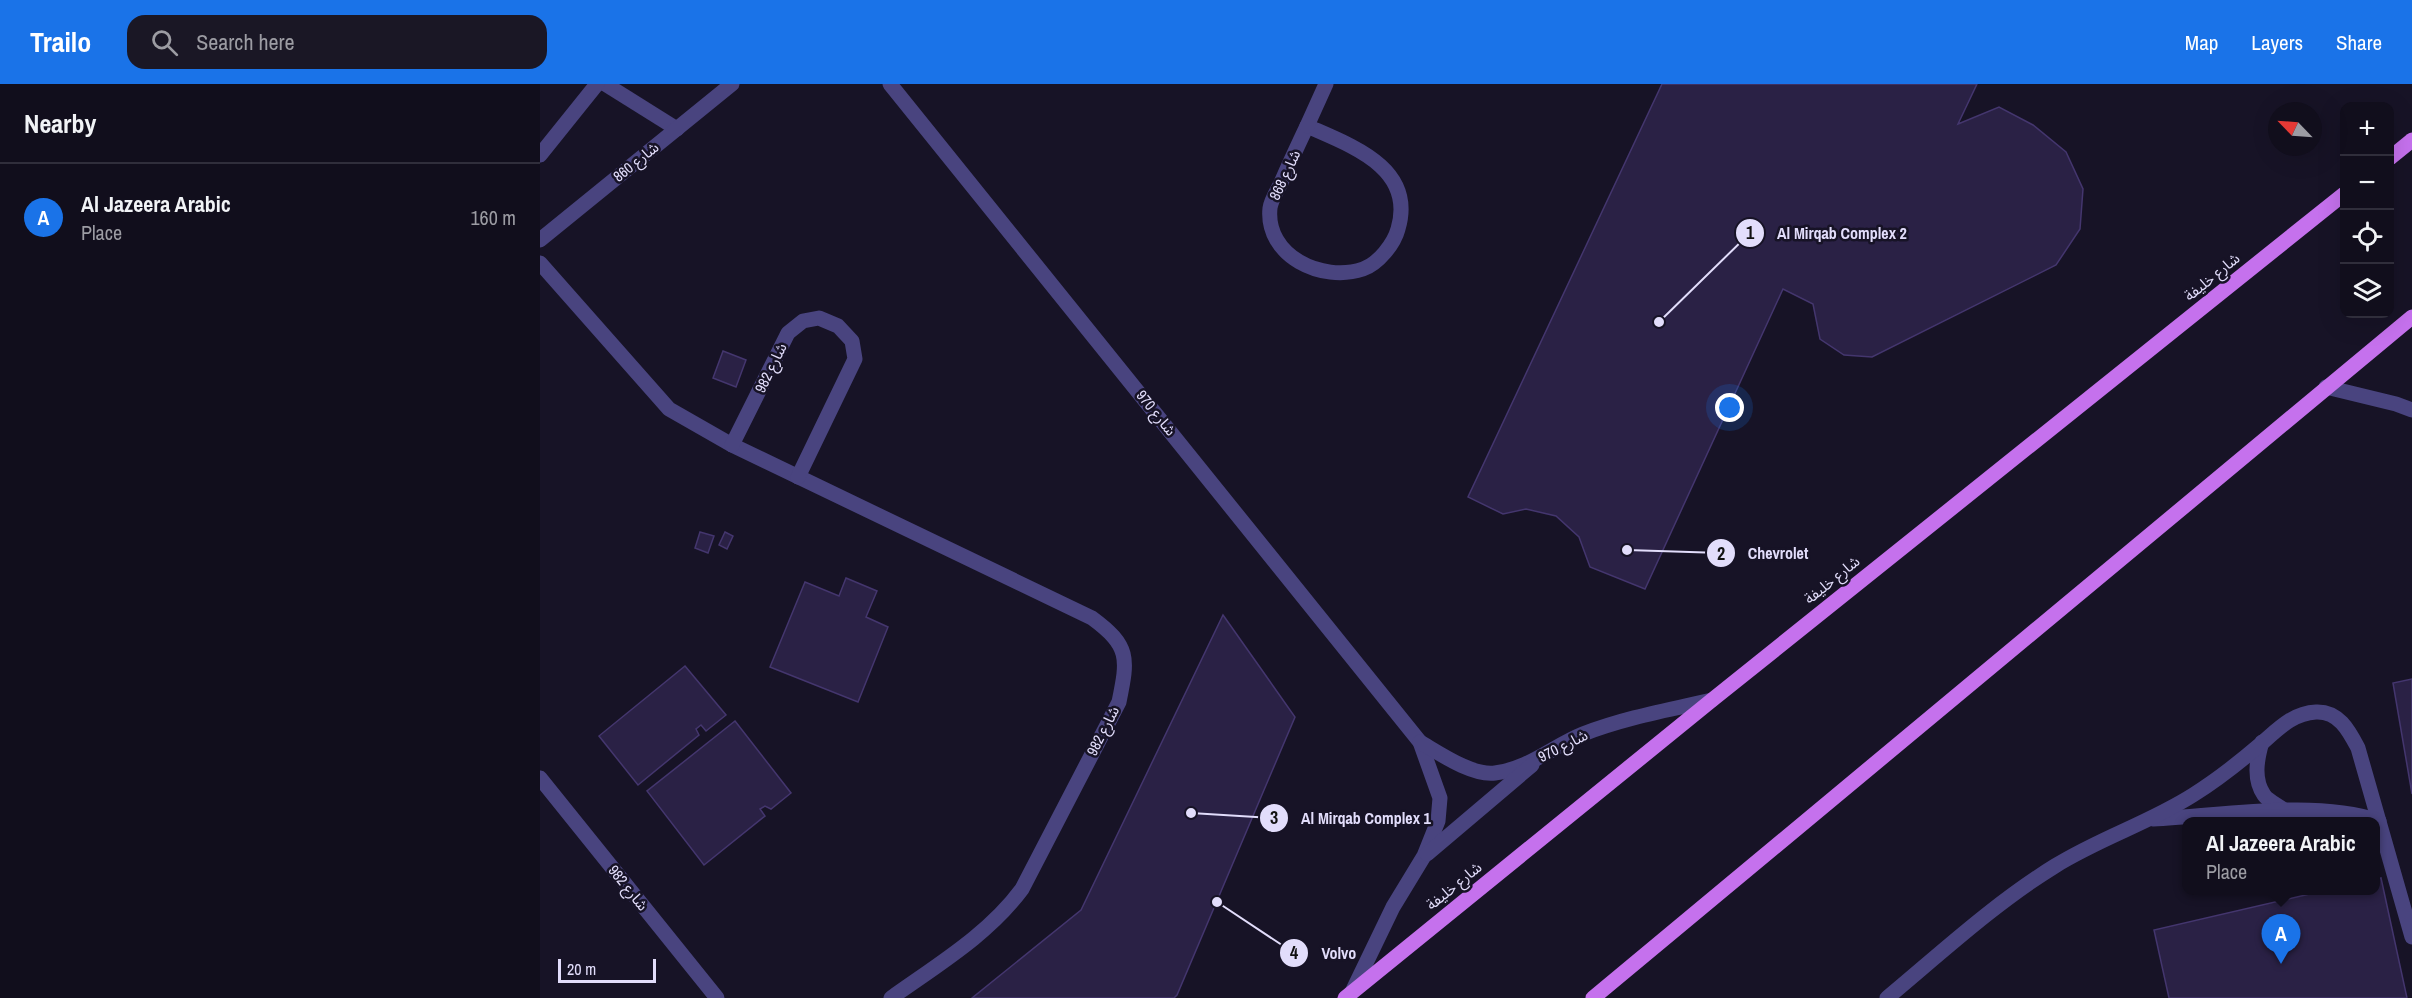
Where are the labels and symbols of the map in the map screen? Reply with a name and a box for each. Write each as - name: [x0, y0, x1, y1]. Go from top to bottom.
- north arrow: [2268, 102, 2322, 156]
- street label: شارع 860: [608, 137, 664, 188]
- street label: شارع 868: [1264, 146, 1307, 204]
- callout: Al Mirqab Complex 2: [1735, 216, 1919, 250]
- text: 1: [1746, 220, 1755, 245]
- text: Al Mirqab Complex 2: [1777, 222, 1907, 244]
- street label: شارع خليفة: [2179, 247, 2245, 307]
- street label: شارع 982: [749, 339, 794, 397]
- street label: شارع 970: [1130, 385, 1181, 441]
- your location: [1715, 393, 1744, 422]
- callout: Chevrolet: [1706, 536, 1820, 570]
- text: 2: [1717, 541, 1725, 566]
- text: Chevrolet: [1748, 542, 1809, 564]
- street label: شارع خليفة: [1799, 550, 1865, 610]
- street label: شارع 982: [1081, 702, 1126, 760]
- street label: شارع 970: [1534, 724, 1592, 769]
- callout: Al Mirqab Complex 1: [1259, 801, 1443, 835]
- text: 3: [1270, 805, 1278, 830]
- text: Al Mirqab Complex 1: [1301, 807, 1432, 829]
- street label: شارع خليفة: [1421, 856, 1487, 916]
- street label: شارع 982: [602, 860, 653, 916]
- pin: A: [2262, 914, 2300, 964]
- callout: Volvo: [1279, 936, 1368, 970]
- text: 4: [1290, 940, 1299, 965]
- text: Volvo: [1322, 942, 1356, 964]
- scale bar: [558, 956, 656, 984]

